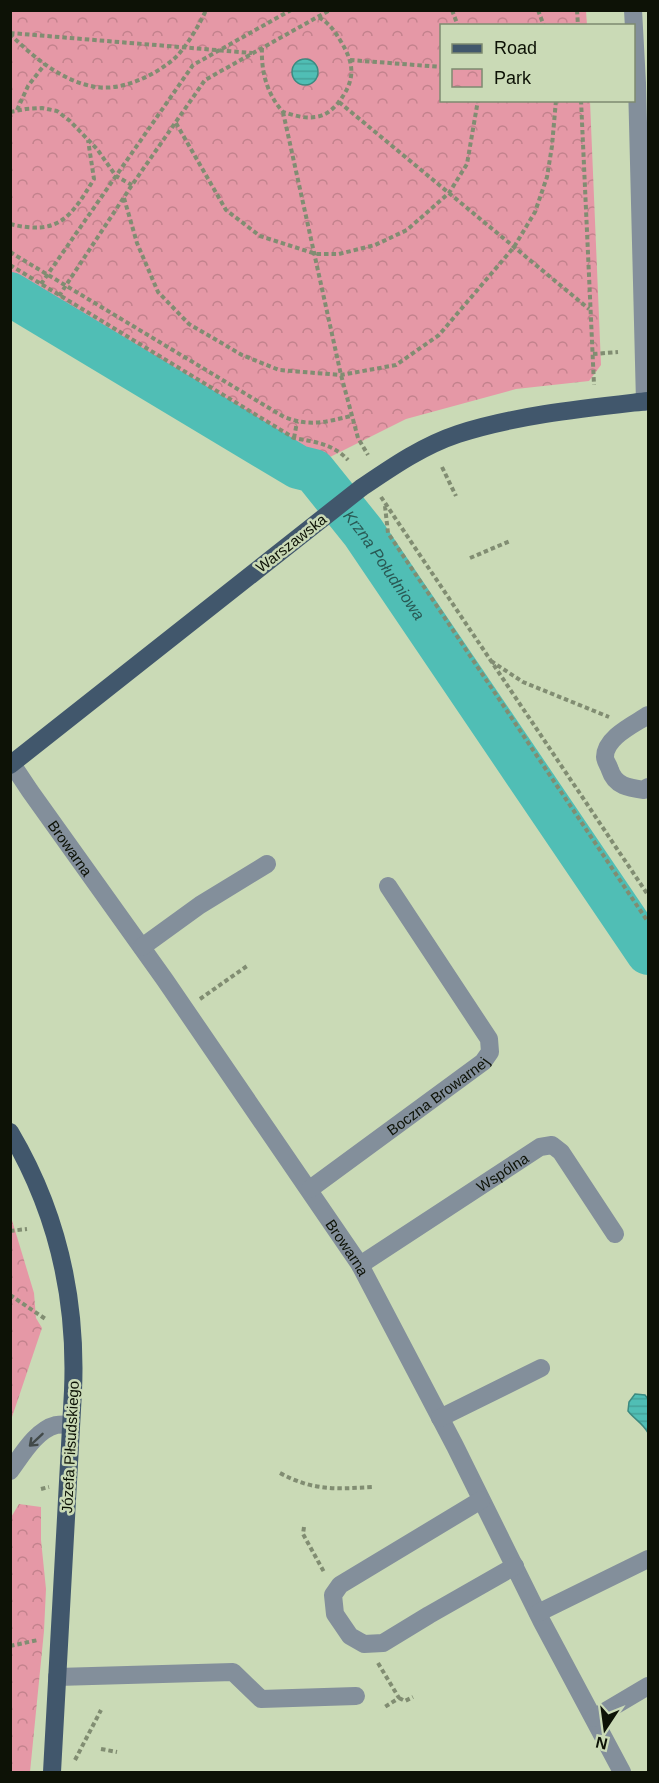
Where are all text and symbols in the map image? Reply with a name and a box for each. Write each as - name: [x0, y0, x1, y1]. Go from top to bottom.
- legend: [440, 24, 635, 102]
- text: Road: [494, 38, 537, 58]
- text: Park: [494, 68, 532, 88]
- water label: Krzna Południowa: [341, 507, 428, 623]
- street label: Warszawska: [252, 510, 330, 576]
- street label: Browarna: [45, 817, 97, 880]
- street label: Boczna Browarnej: [383, 1054, 492, 1138]
- street label: Wspólna: [473, 1148, 532, 1195]
- street label: Browarna: [323, 1216, 373, 1279]
- street label: Józefa Piłsudskiego: [58, 1380, 82, 1514]
- one-way arrow: [28, 1432, 43, 1447]
- north arrow: [575, 1699, 635, 1759]
- text: N: [594, 1734, 609, 1753]

